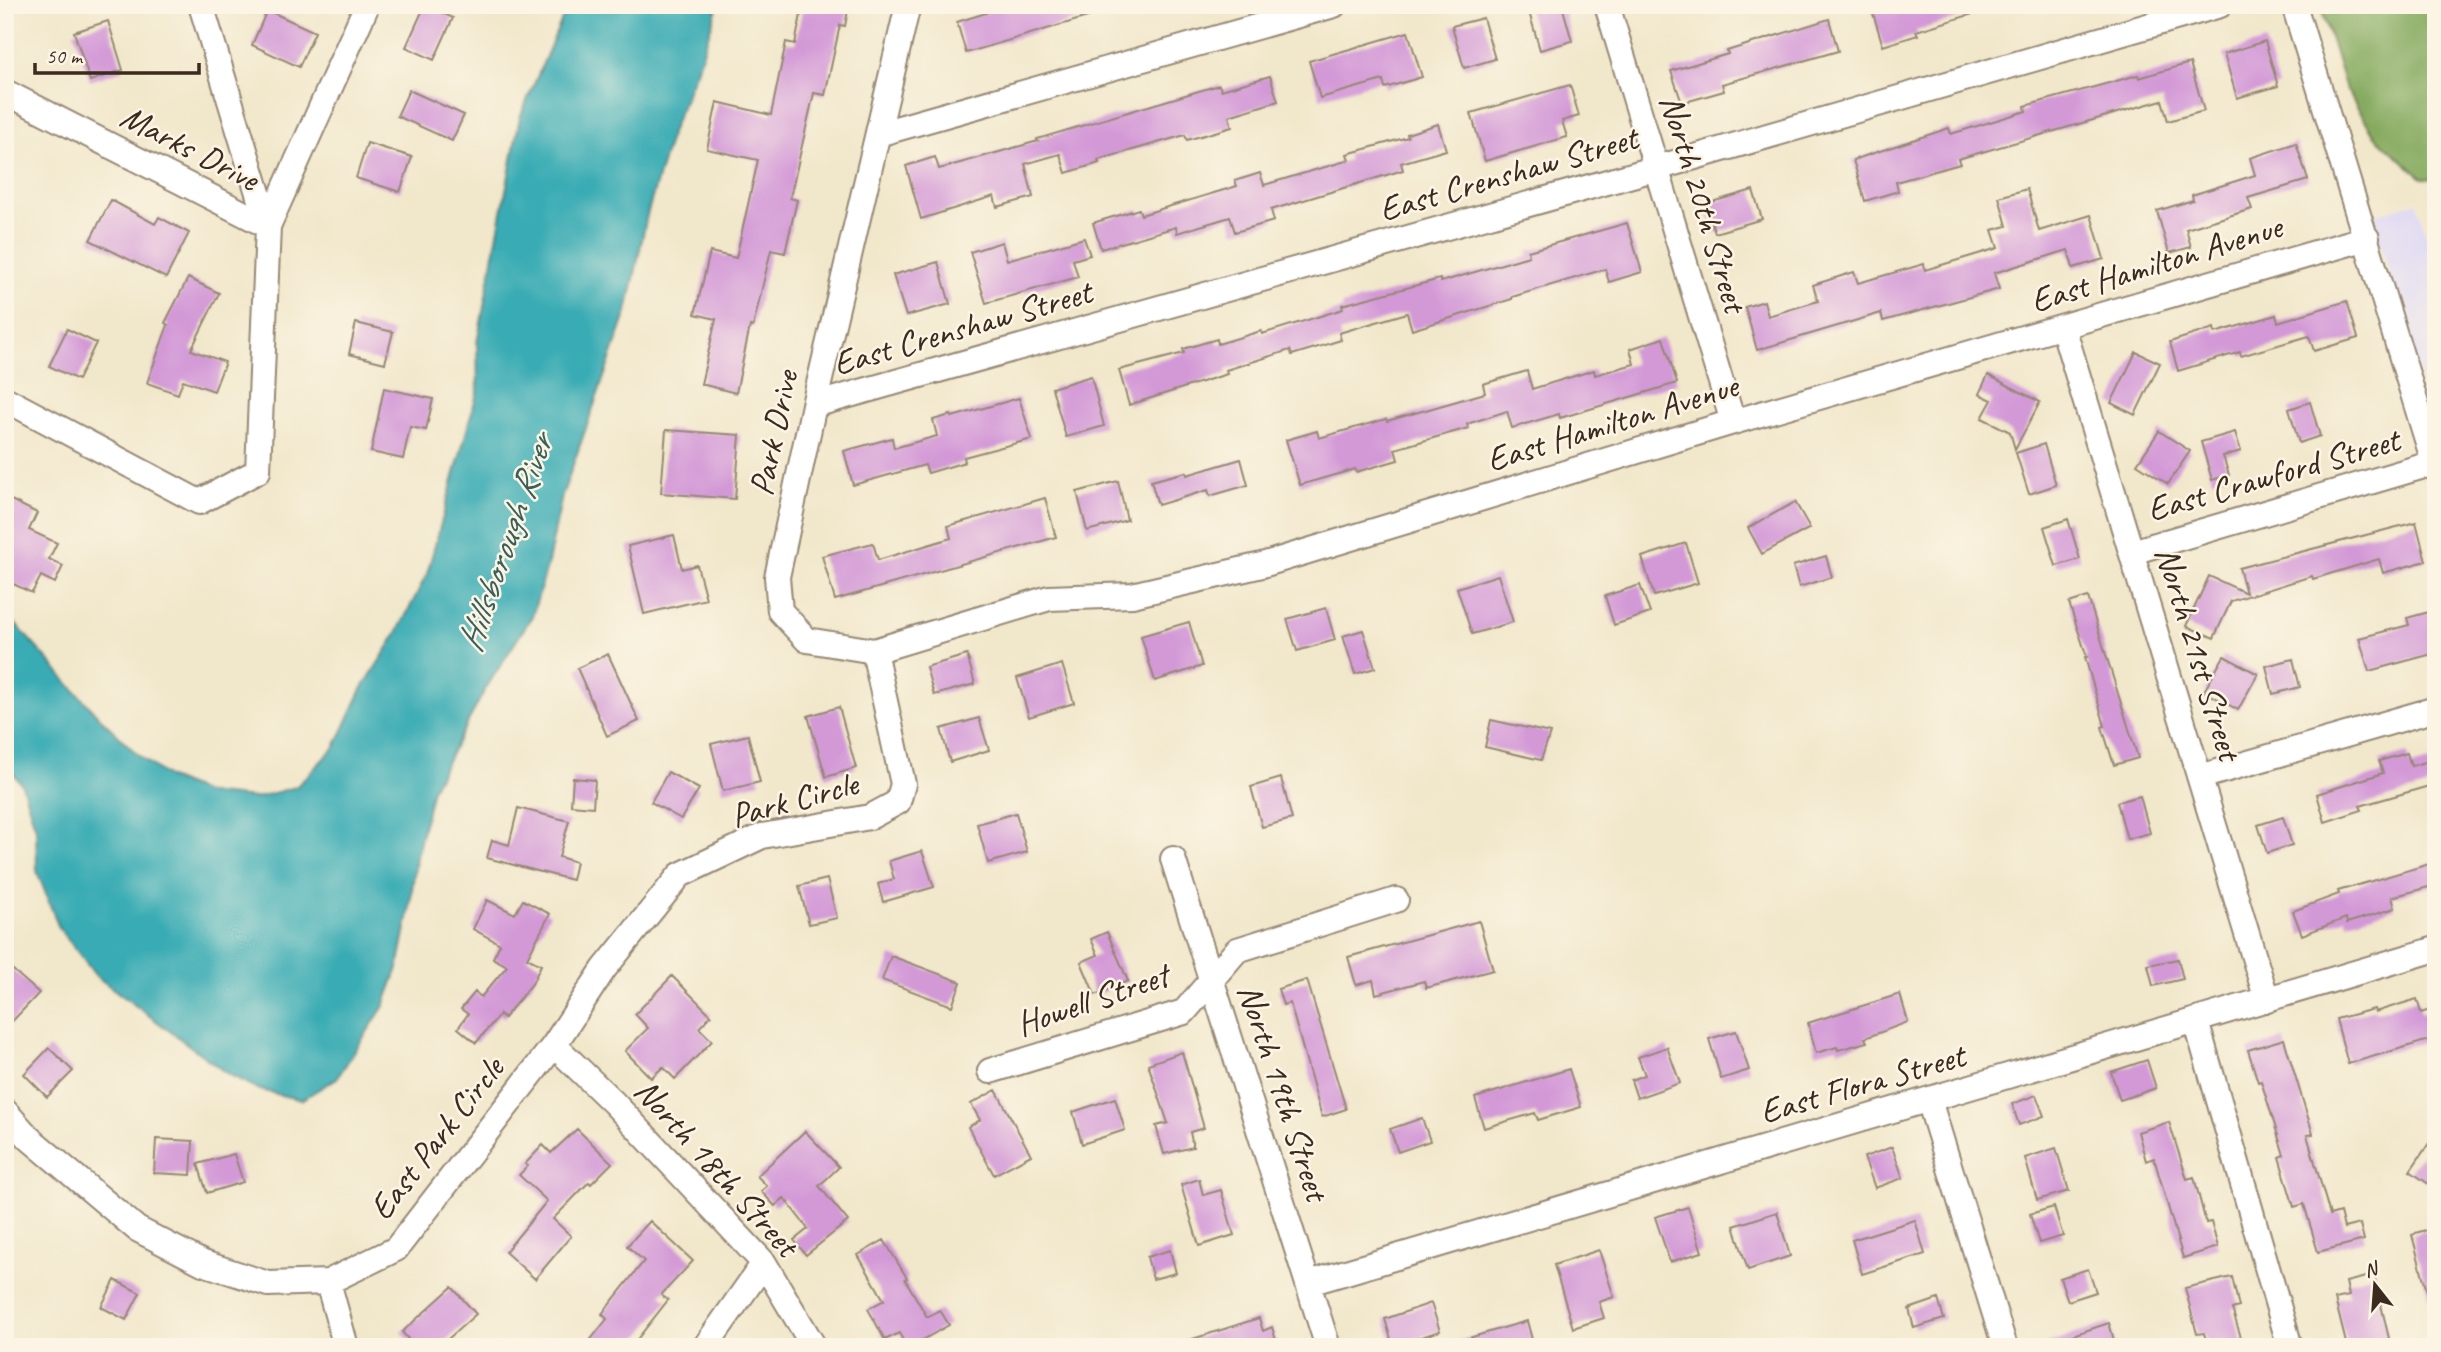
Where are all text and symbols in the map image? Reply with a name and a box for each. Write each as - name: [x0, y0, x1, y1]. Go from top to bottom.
- scale bar: [35, 32, 200, 76]
- text: 50 m: [46, 43, 84, 69]
- street label: North 20th Street: [1649, 89, 1759, 320]
- street label: Marks Drive: [113, 94, 269, 202]
- street label: East Crenshaw Street: [1374, 114, 1646, 232]
- street label: East Hamilton Avenue: [2025, 203, 2290, 323]
- street label: East Crenshaw Street: [828, 268, 1100, 386]
- street label: East Hamilton Avenue: [1481, 362, 1746, 482]
- street label: Park Drive: [738, 364, 809, 500]
- street label: East Crawford Street: [2142, 416, 2408, 532]
- water label: Hillsborough River: [445, 423, 565, 658]
- street label: North 21st Street: [2145, 541, 2253, 769]
- street label: Park Circle: [726, 760, 865, 838]
- street label: Howell Street: [1010, 951, 1178, 1046]
- street label: North 19th Street: [1227, 978, 1341, 1209]
- street label: East Flora Street: [1755, 1032, 1973, 1134]
- street label: East Park Circle: [359, 1046, 516, 1229]
- street label: North 18th Street: [625, 1069, 811, 1268]
- north arrow: [2340, 1250, 2410, 1320]
- text: N: [2361, 1256, 2383, 1283]

